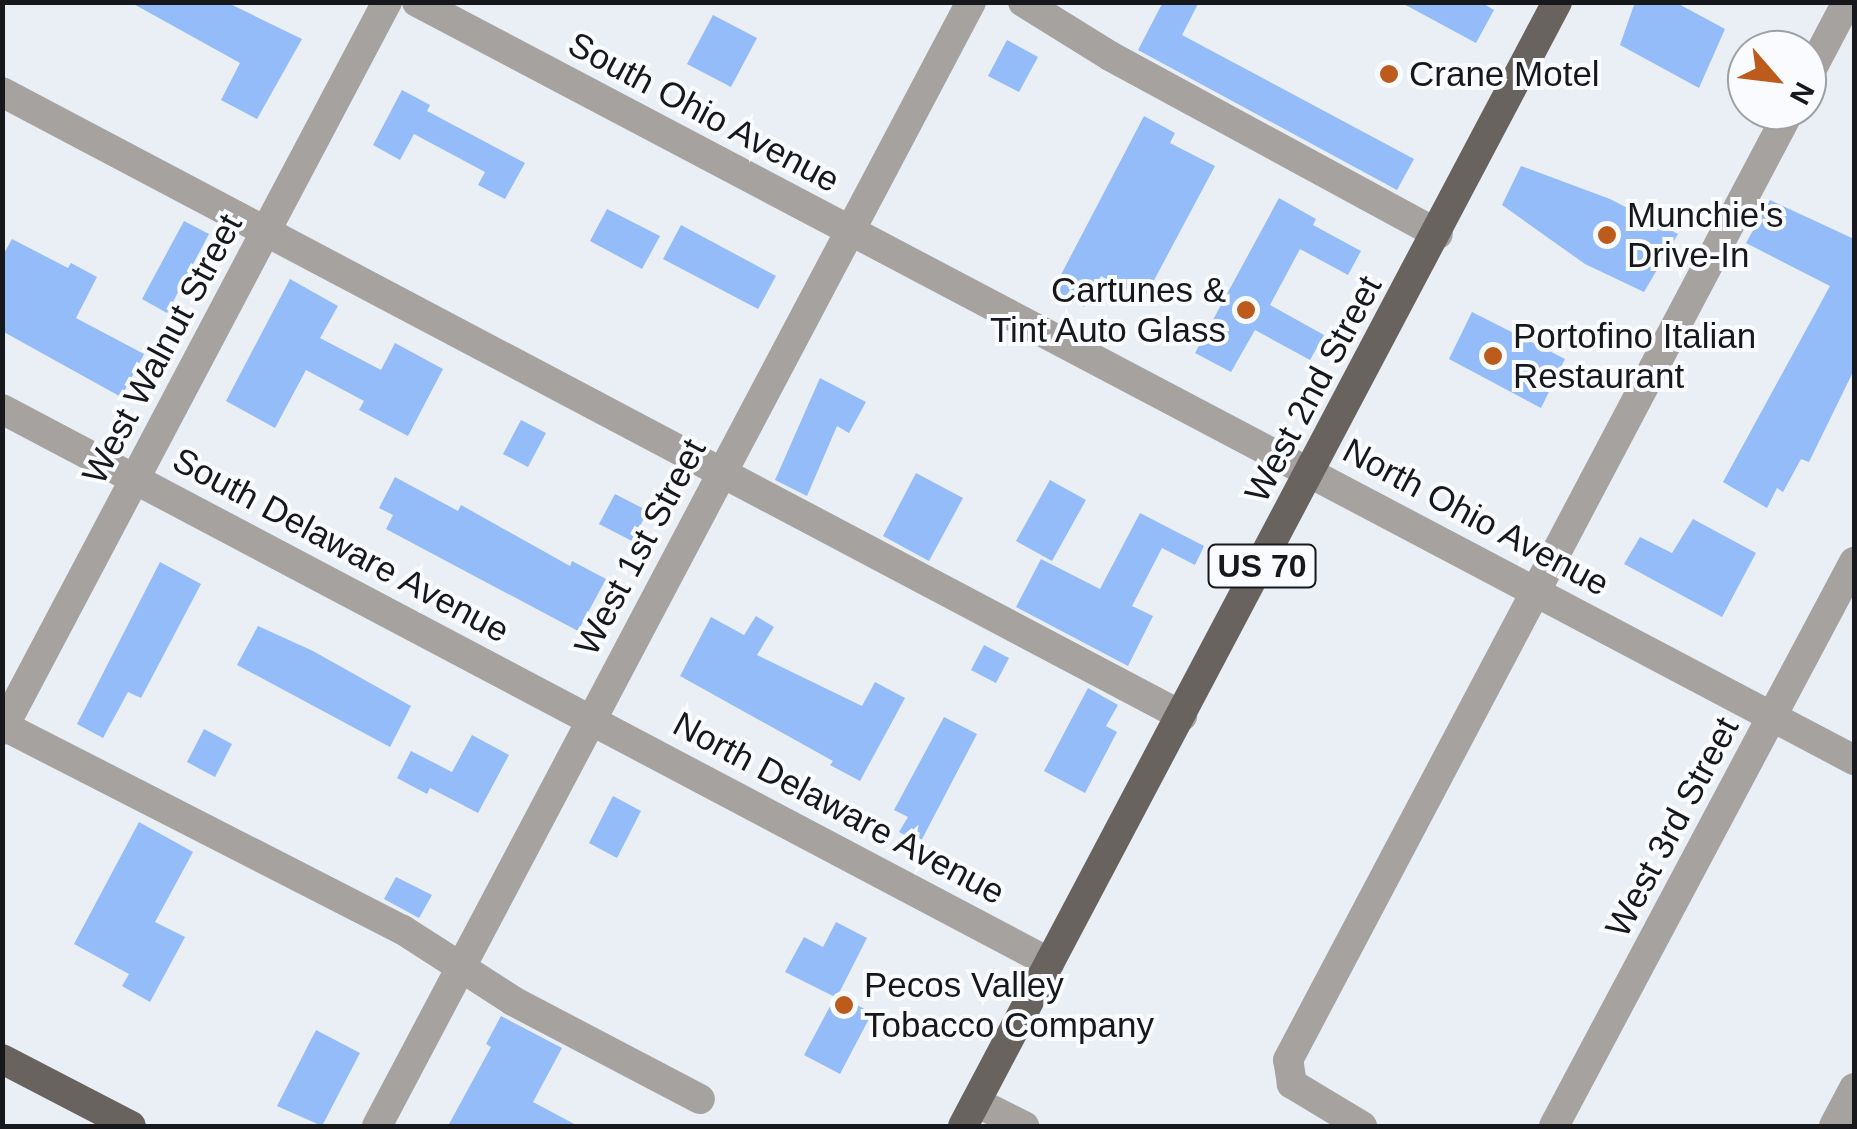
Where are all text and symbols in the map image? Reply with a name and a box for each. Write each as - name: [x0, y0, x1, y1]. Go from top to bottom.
- street label: South Ohio Avenue: [560, 22, 848, 202]
- north arrow: [1727, 30, 1827, 130]
- place label: Crane Motel: [1409, 53, 1600, 95]
- marker: Crane Motel: [1378, 63, 1400, 85]
- text: N: [1784, 77, 1821, 110]
- place label: Munchie's Drive-In: [1627, 194, 1783, 276]
- street label: West Walnut Street: [73, 207, 251, 491]
- marker: Munchie's Drive-In: [1596, 224, 1618, 246]
- place label: Cartunes & Tint Auto Glass: [988, 269, 1226, 351]
- street label: West 2nd Street: [1236, 269, 1390, 509]
- marker: Cartunes & Tint Auto Glass: [1235, 299, 1257, 321]
- place label: Portofino Italian Restaurant: [1513, 315, 1756, 397]
- marker: Portofino Italian Restaurant: [1482, 345, 1504, 367]
- street label: North Ohio Avenue: [1335, 429, 1617, 605]
- street label: West 1st Street: [565, 432, 715, 662]
- street label: South Delaware Avenue: [165, 438, 517, 652]
- road number: US 70: [1207, 539, 1317, 593]
- street label: North Delaware Avenue: [665, 702, 1013, 914]
- street label: West 3rd Street: [1597, 710, 1747, 944]
- place label: Pecos Valley Tobacco Company: [864, 964, 1154, 1046]
- marker: Pecos Valley Tobacco Company: [833, 994, 855, 1016]

